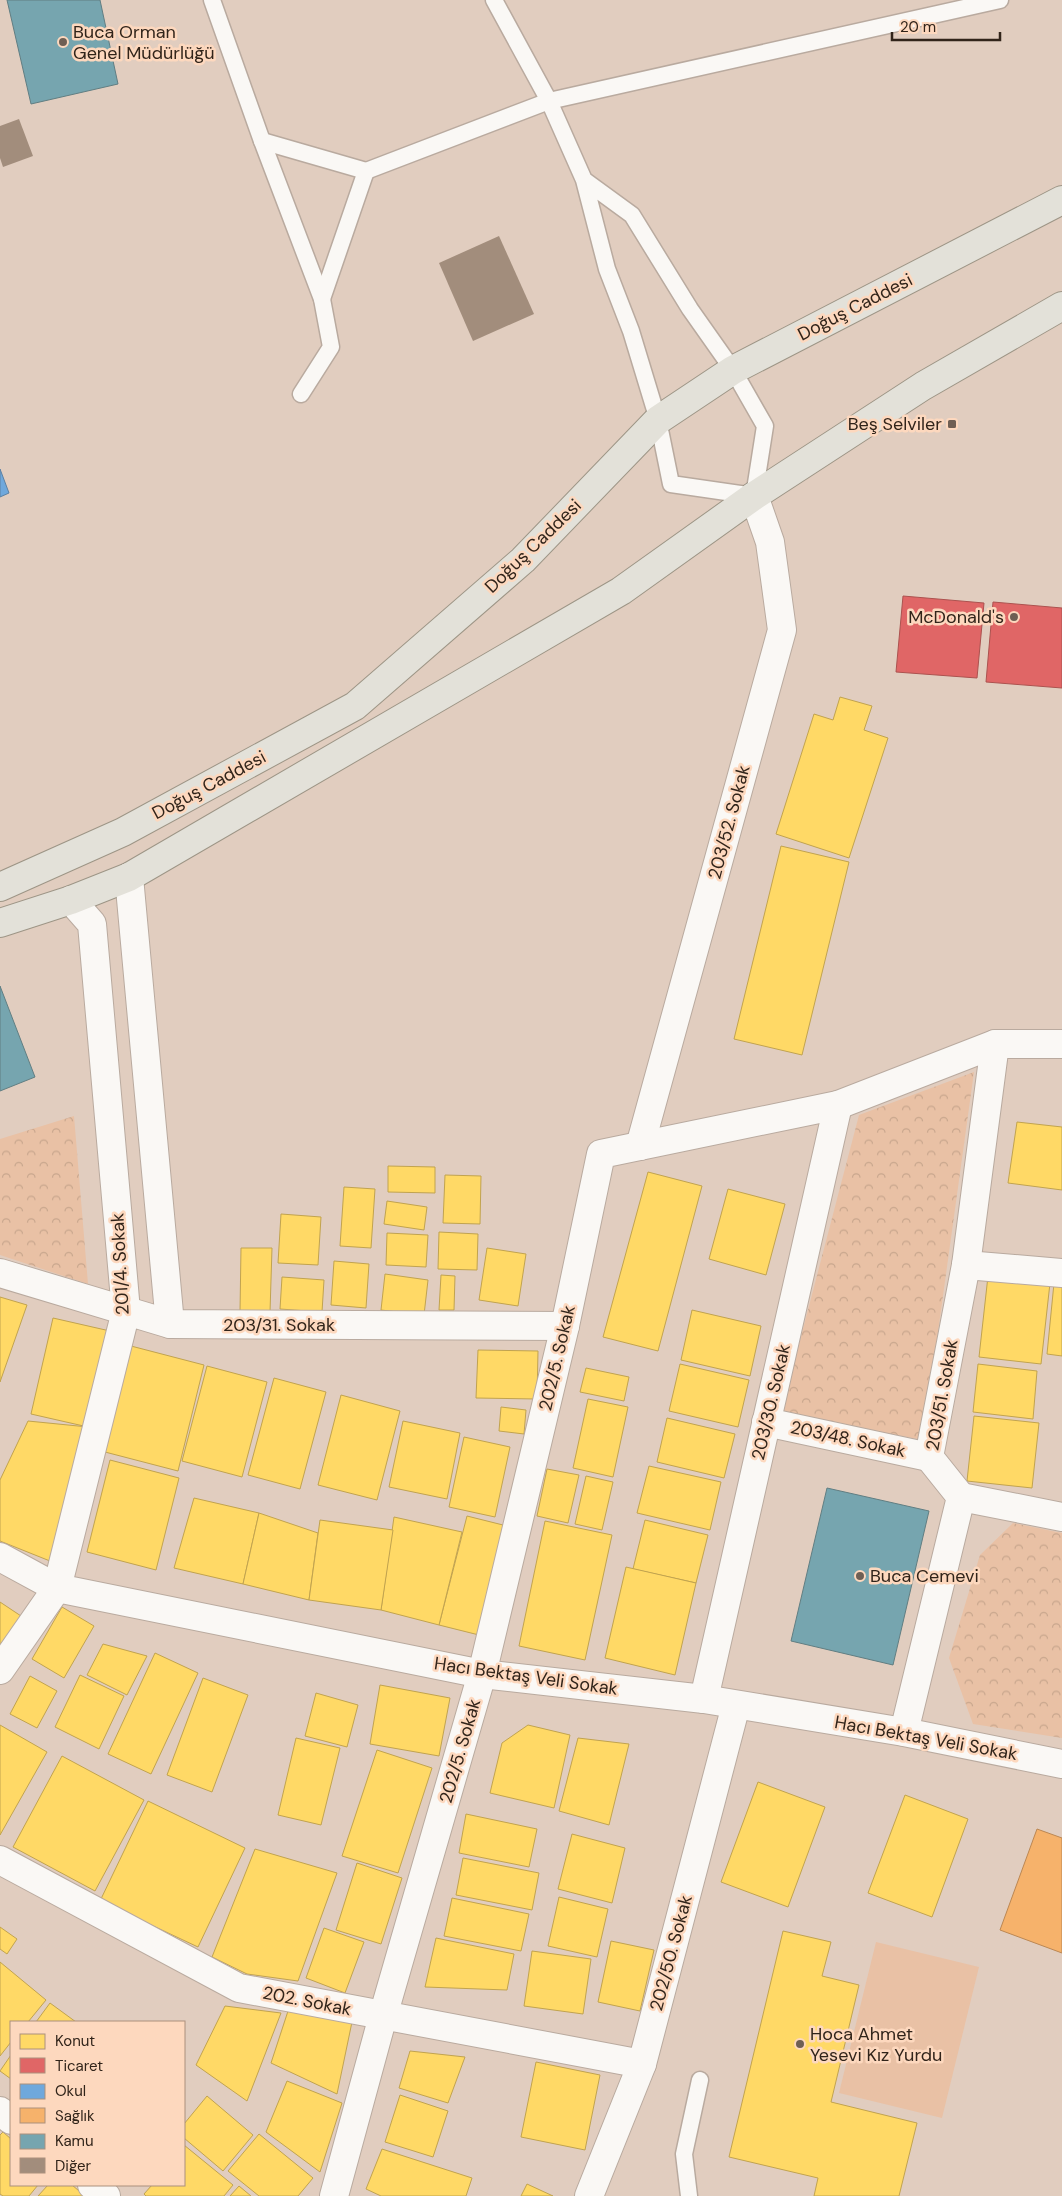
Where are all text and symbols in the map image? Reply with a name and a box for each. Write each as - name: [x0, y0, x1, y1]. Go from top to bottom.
- scale bar: [892, 10, 1000, 42]
- text: 20 m: [900, 17, 936, 37]
- place label: Buca Orman Genel Müdürlüğü: [73, 20, 215, 65]
- marker: Buca Orman Genel Müdürlüğü: [57, 36, 69, 48]
- street label: Doğuş Caddesi: [794, 268, 916, 346]
- place label: Beş Selviler: [848, 412, 942, 436]
- marker: Beş Selviler: [946, 418, 958, 430]
- street label: Doğuş Caddesi: [479, 494, 587, 598]
- place label: McDonald's: [908, 605, 1004, 629]
- marker: McDonald's: [1008, 611, 1020, 623]
- street label: Doğuş Caddesi: [148, 745, 270, 825]
- street label: 203/52. Sokak: [702, 762, 756, 882]
- street label: 201/4. Sokak: [105, 1212, 135, 1316]
- street label: 202/5. Sokak: [533, 1303, 581, 1413]
- street label: 203/31. Sokak: [223, 1313, 335, 1337]
- street label: 203/51. Sokak: [920, 1337, 964, 1453]
- street label: 203/30. Sokak: [746, 1342, 796, 1462]
- street label: 203/48. Sokak: [788, 1415, 908, 1463]
- place label: Buca Cemevi: [870, 1564, 979, 1588]
- marker: Buca Cemevi: [854, 1570, 866, 1582]
- street label: Hacı Bektaş Veli Sokak: [433, 1651, 619, 1701]
- street label: 202/5. Sokak: [434, 1696, 486, 1806]
- street label: Hacı Bektaş Veli Sokak: [833, 1710, 1019, 1766]
- street label: 202/50. Sokak: [644, 1892, 698, 2014]
- street label: 202. Sokak: [261, 1981, 353, 2021]
- legend: [10, 2021, 185, 2186]
- place label: Hoca Ahmet Yesevi Kız Yurdu: [810, 2022, 942, 2067]
- text: Konut: [55, 2031, 95, 2051]
- marker: Hoca Ahmet Yesevi Kız Yurdu: [794, 2038, 806, 2050]
- text: Ticaret: [55, 2056, 103, 2076]
- text: Okul: [55, 2081, 86, 2101]
- text: Sağlık: [55, 2106, 95, 2126]
- text: Kamu: [55, 2131, 94, 2151]
- text: Diğer: [55, 2156, 92, 2176]

